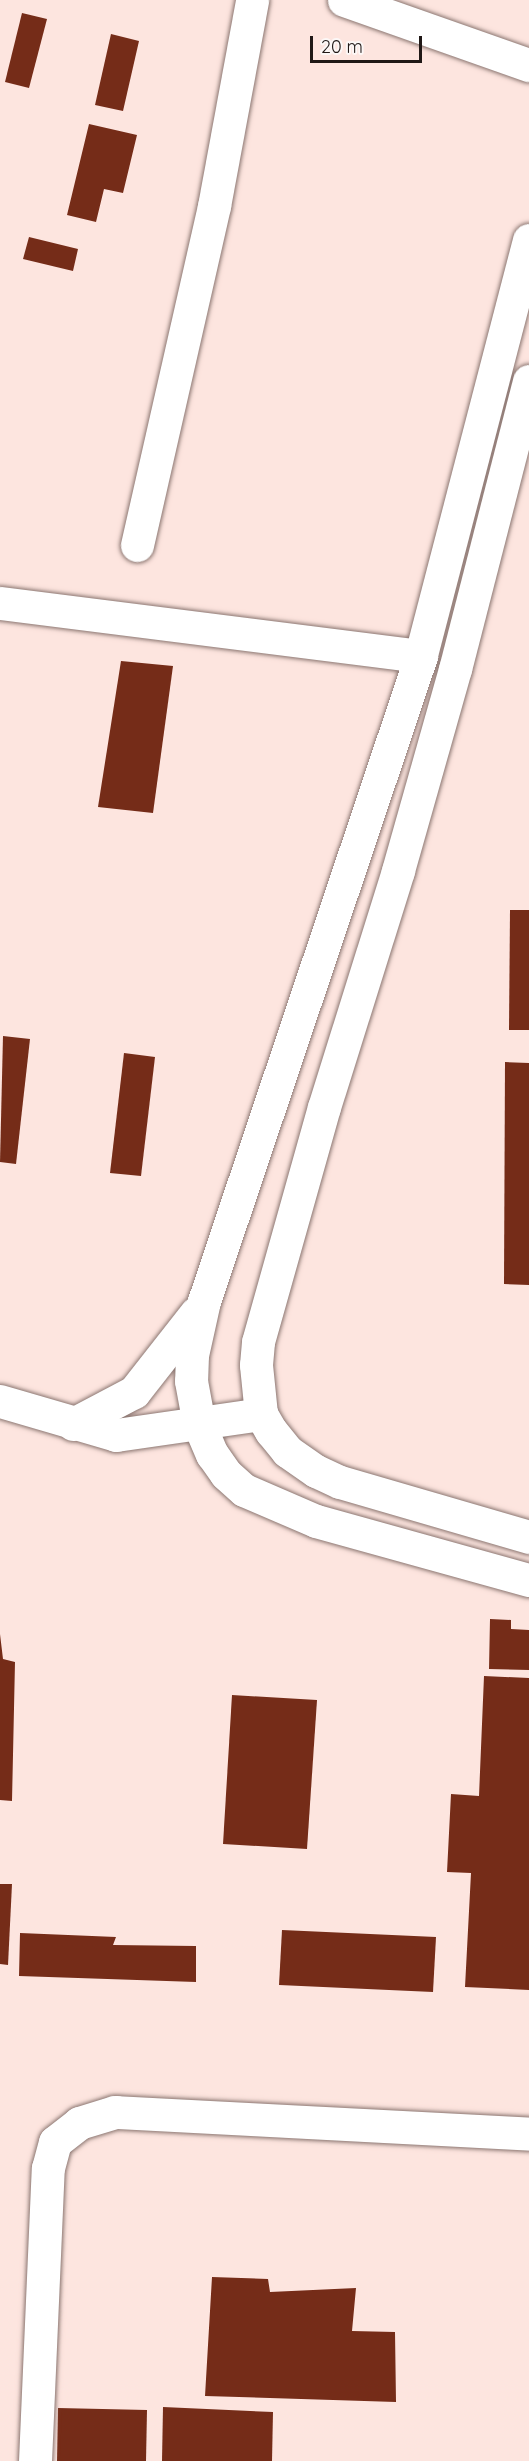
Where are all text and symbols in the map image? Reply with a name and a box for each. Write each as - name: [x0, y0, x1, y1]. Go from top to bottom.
- scale bar: [313, 24, 426, 62]
- text: 20 m: [321, 35, 363, 58]

